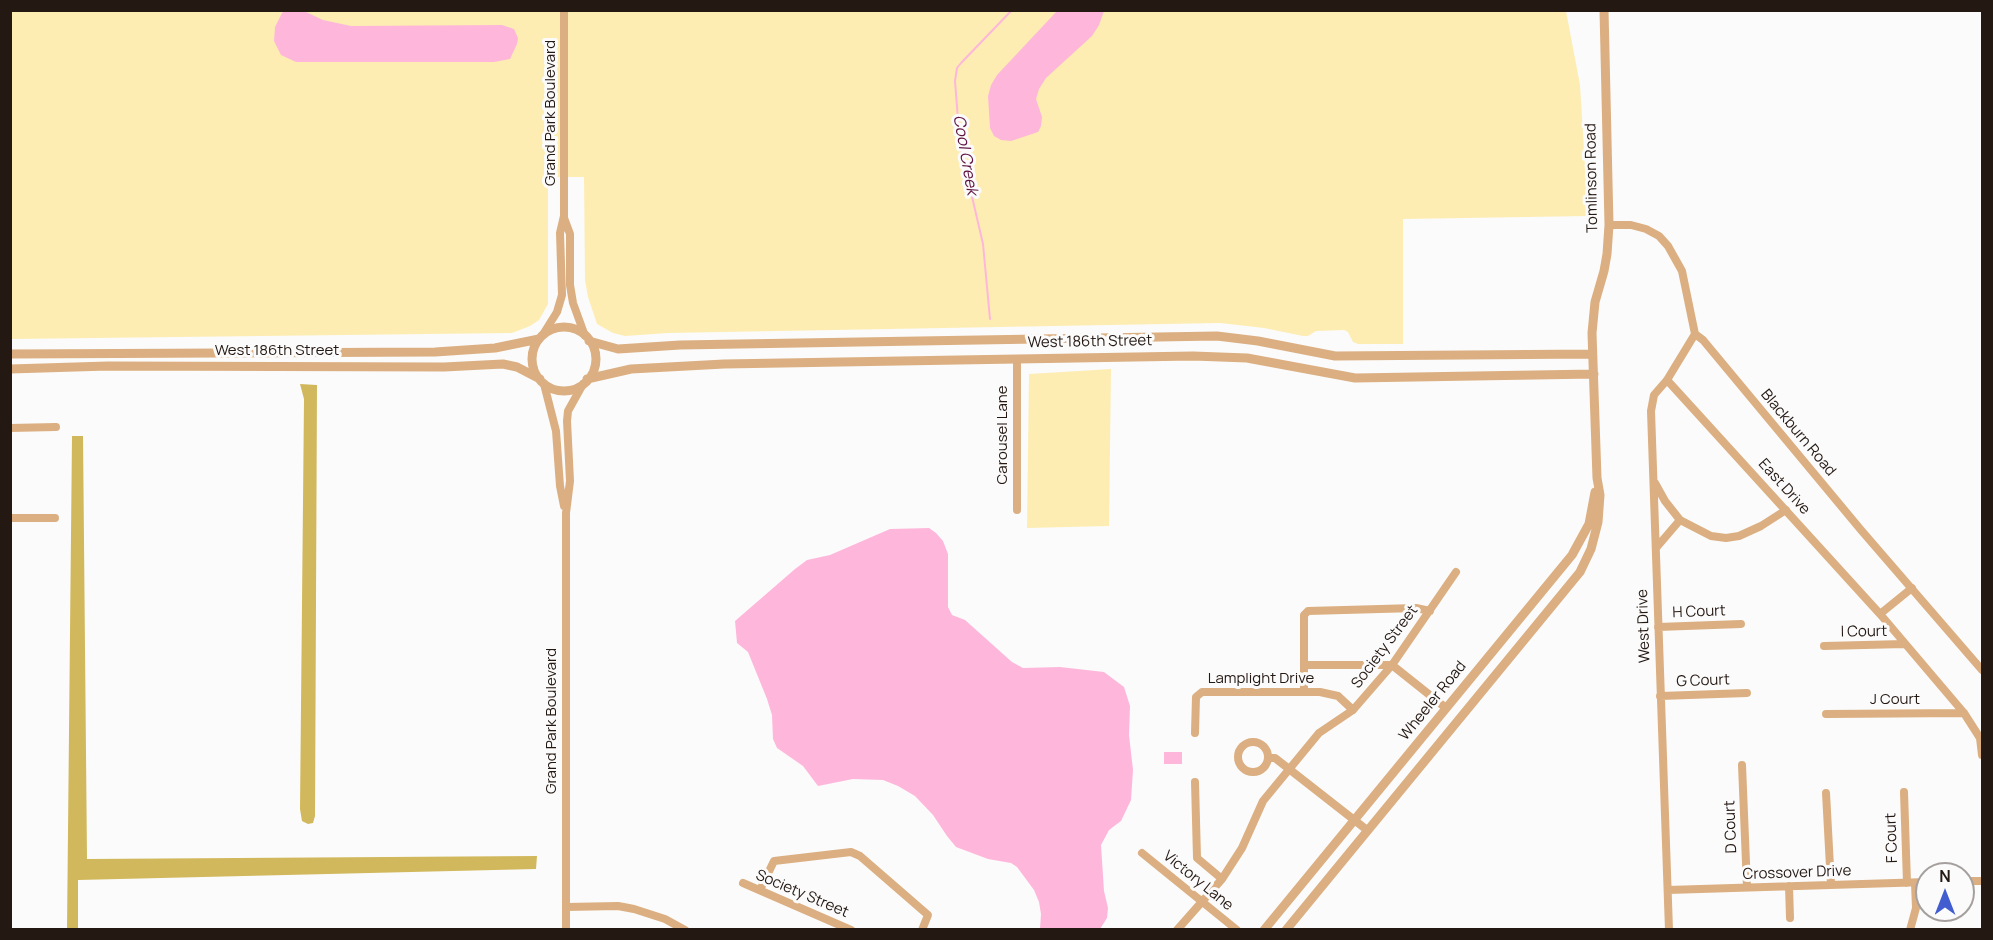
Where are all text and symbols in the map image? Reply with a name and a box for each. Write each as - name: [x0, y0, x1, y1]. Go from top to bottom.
- street label: Grand Park Boulevard: [542, 40, 560, 186]
- water label: Cool Creek: [949, 113, 981, 197]
- street label: Tomlinson Road: [1582, 123, 1602, 233]
- street label: West 186th Street: [1028, 332, 1152, 352]
- street label: West 186th Street: [215, 342, 339, 360]
- street label: Carousel Lane: [994, 386, 1012, 484]
- street label: Blackburn Road: [1757, 386, 1839, 480]
- street label: East Drive: [1754, 455, 1814, 519]
- street label: West Drive: [1634, 589, 1654, 663]
- street label: Society Street: [1348, 602, 1422, 692]
- street label: H Court: [1672, 602, 1726, 622]
- street label: I Court: [1841, 623, 1887, 641]
- street label: Grand Park Boulevard: [543, 648, 561, 794]
- street label: Wheeler Road: [1396, 658, 1470, 744]
- street label: Lamplight Drive: [1208, 670, 1314, 688]
- street label: G Court: [1676, 671, 1730, 691]
- street label: J Court: [1870, 691, 1920, 709]
- street label: D Court: [1721, 800, 1741, 854]
- street label: F Court: [1882, 812, 1902, 864]
- street label: Victory Lane: [1159, 847, 1237, 915]
- street label: Crossover Drive: [1742, 862, 1852, 884]
- north arrow: [1915, 862, 1975, 922]
- text: N: [1939, 865, 1951, 887]
- street label: Society Street: [753, 866, 851, 922]

